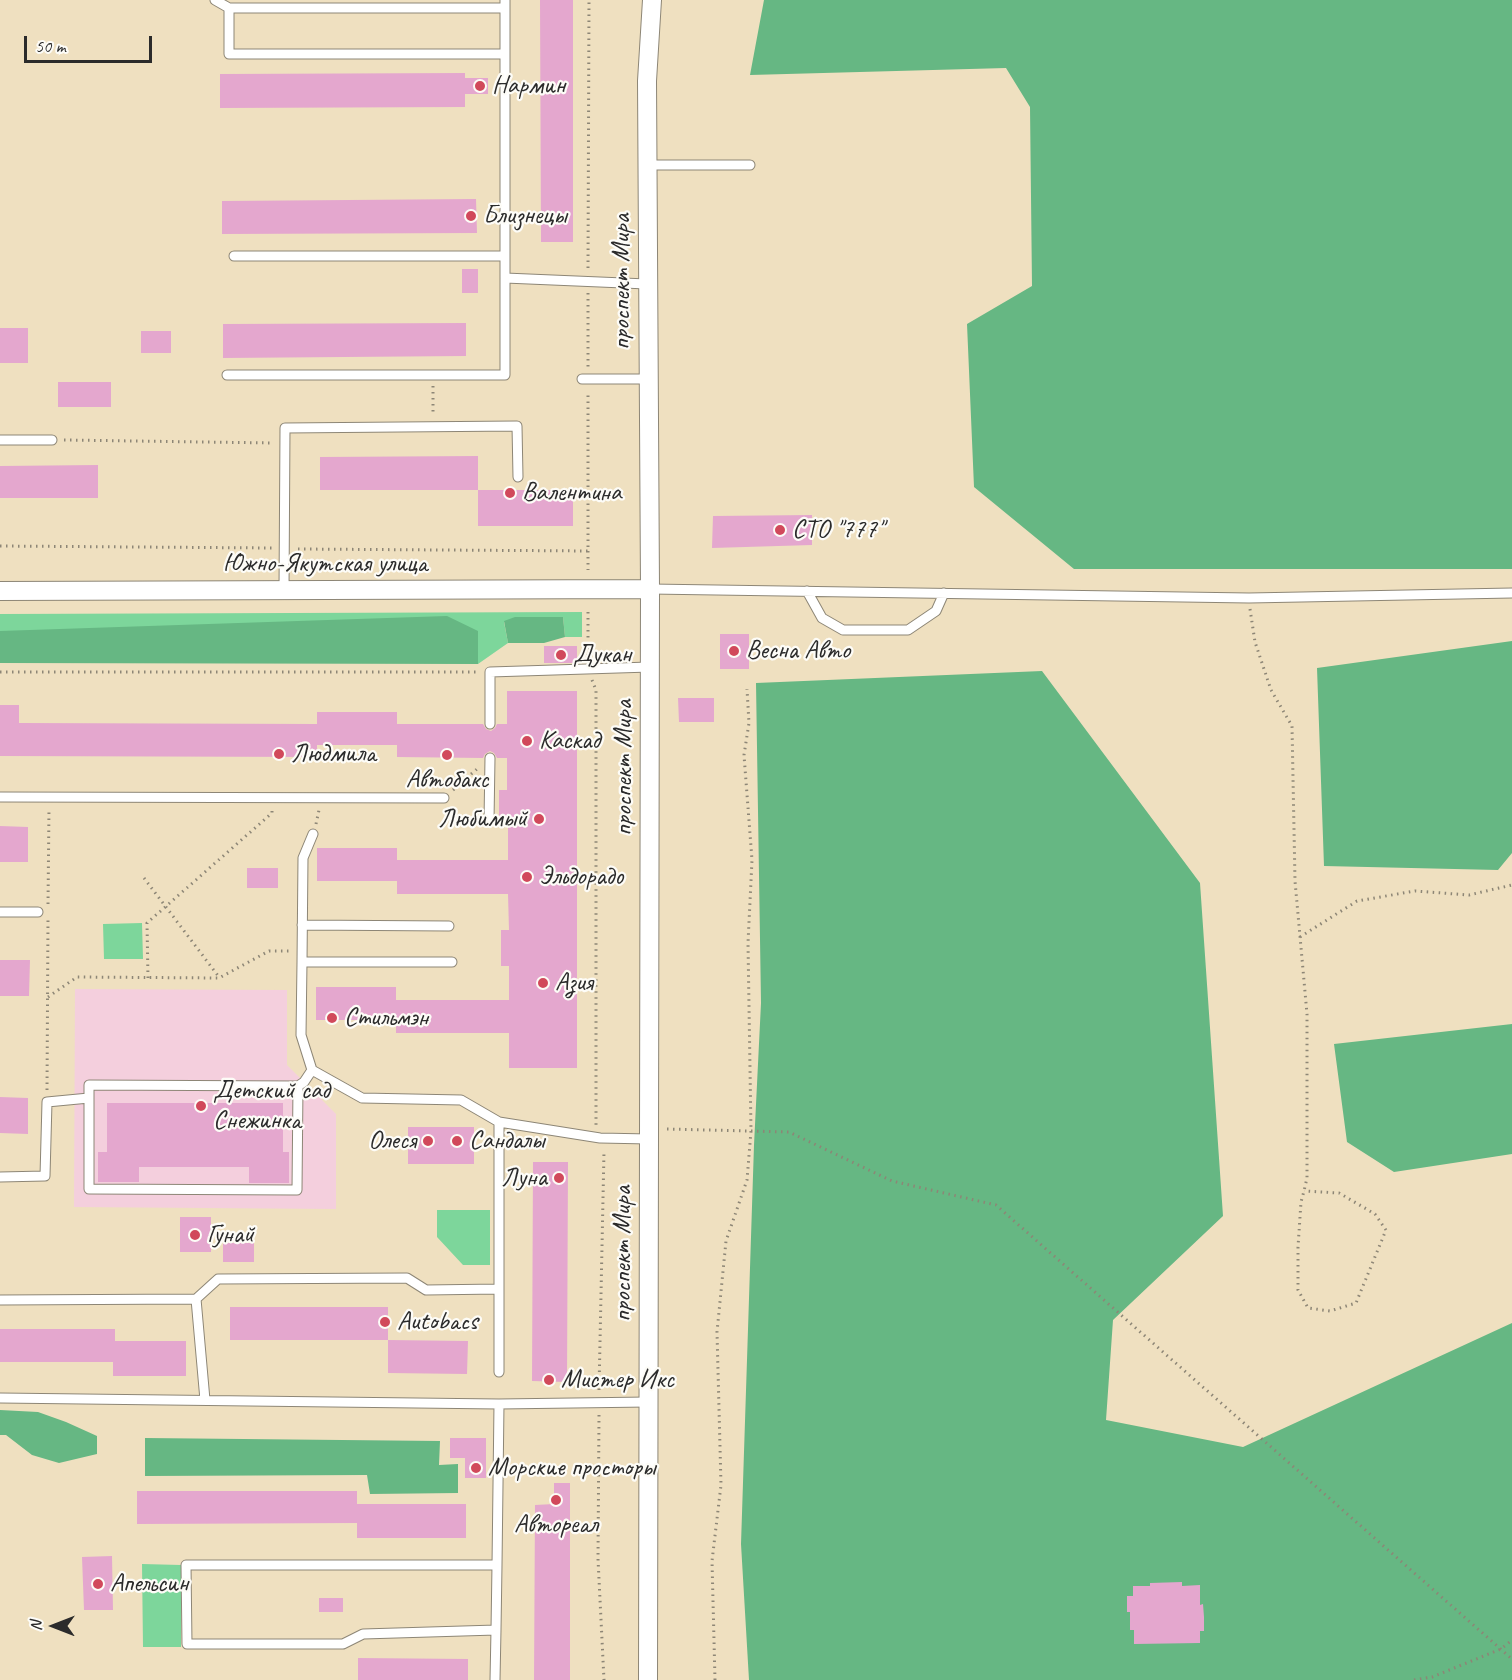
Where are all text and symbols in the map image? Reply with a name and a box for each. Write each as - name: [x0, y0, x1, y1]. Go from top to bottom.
- scale bar: [27, 24, 154, 62]
- text: 50 m: [35, 35, 66, 57]
- place label: Нармин: [492, 70, 565, 102]
- marker: Нармин: [473, 79, 487, 93]
- place label: Близнецы: [483, 200, 567, 232]
- marker: Близнецы: [464, 209, 478, 223]
- street label: проспект Мира: [606, 214, 638, 350]
- place label: Валентина: [522, 477, 621, 509]
- marker: Валентина: [503, 486, 517, 500]
- place label: СТО "777": [792, 514, 883, 546]
- marker: СТО "777": [773, 523, 787, 537]
- street label: Южно-Якутская улица: [223, 548, 427, 580]
- place label: Весна Авто: [746, 635, 850, 667]
- place label: Дукан: [573, 639, 631, 671]
- marker: Весна Авто: [727, 644, 741, 658]
- marker: Дукан: [554, 648, 568, 662]
- street label: проспект Мира: [608, 700, 640, 836]
- place label: Каскад: [539, 725, 600, 757]
- marker: Каскад: [520, 734, 534, 748]
- place label: Людмила: [291, 738, 376, 770]
- marker: Людмила: [272, 747, 286, 761]
- marker: Автобакс: [440, 748, 454, 762]
- place label: Автобакс: [406, 764, 488, 796]
- place label: Любимый: [438, 803, 527, 835]
- marker: Любимый: [532, 812, 546, 826]
- place label: Эльдорадо: [539, 861, 623, 893]
- marker: Эльдорадо: [520, 870, 534, 884]
- place label: Азия: [555, 967, 593, 999]
- marker: Азия: [536, 976, 550, 990]
- place label: Стильмэн: [344, 1002, 428, 1034]
- marker: Стильмэн: [325, 1011, 339, 1025]
- place label: Детский сад Снежинка: [213, 1075, 330, 1136]
- marker: Детский сад Снежинка: [194, 1099, 208, 1113]
- place label: Олеся: [368, 1125, 416, 1157]
- place label: Сандалы: [469, 1125, 544, 1157]
- marker: Олеся: [421, 1134, 435, 1148]
- marker: Сандалы: [450, 1134, 464, 1148]
- place label: Луна: [501, 1162, 547, 1194]
- marker: Луна: [552, 1171, 566, 1185]
- street label: проспект Мира: [607, 1186, 639, 1322]
- place label: Гунай: [207, 1219, 254, 1251]
- marker: Гунай: [188, 1228, 202, 1242]
- place label: Autobacs: [397, 1306, 478, 1338]
- marker: Autobacs: [378, 1315, 392, 1329]
- place label: Мистер Икс: [561, 1364, 674, 1396]
- marker: Мистер Икс: [542, 1373, 556, 1387]
- place label: Морские просторы: [488, 1452, 655, 1484]
- marker: Морские просторы: [469, 1461, 483, 1475]
- marker: Автореал: [549, 1493, 563, 1507]
- place label: Автореал: [514, 1509, 598, 1541]
- place label: Апельсин: [110, 1568, 188, 1600]
- marker: Апельсин: [91, 1577, 105, 1591]
- north arrow: [24, 1596, 84, 1656]
- text: N: [26, 1621, 46, 1631]

